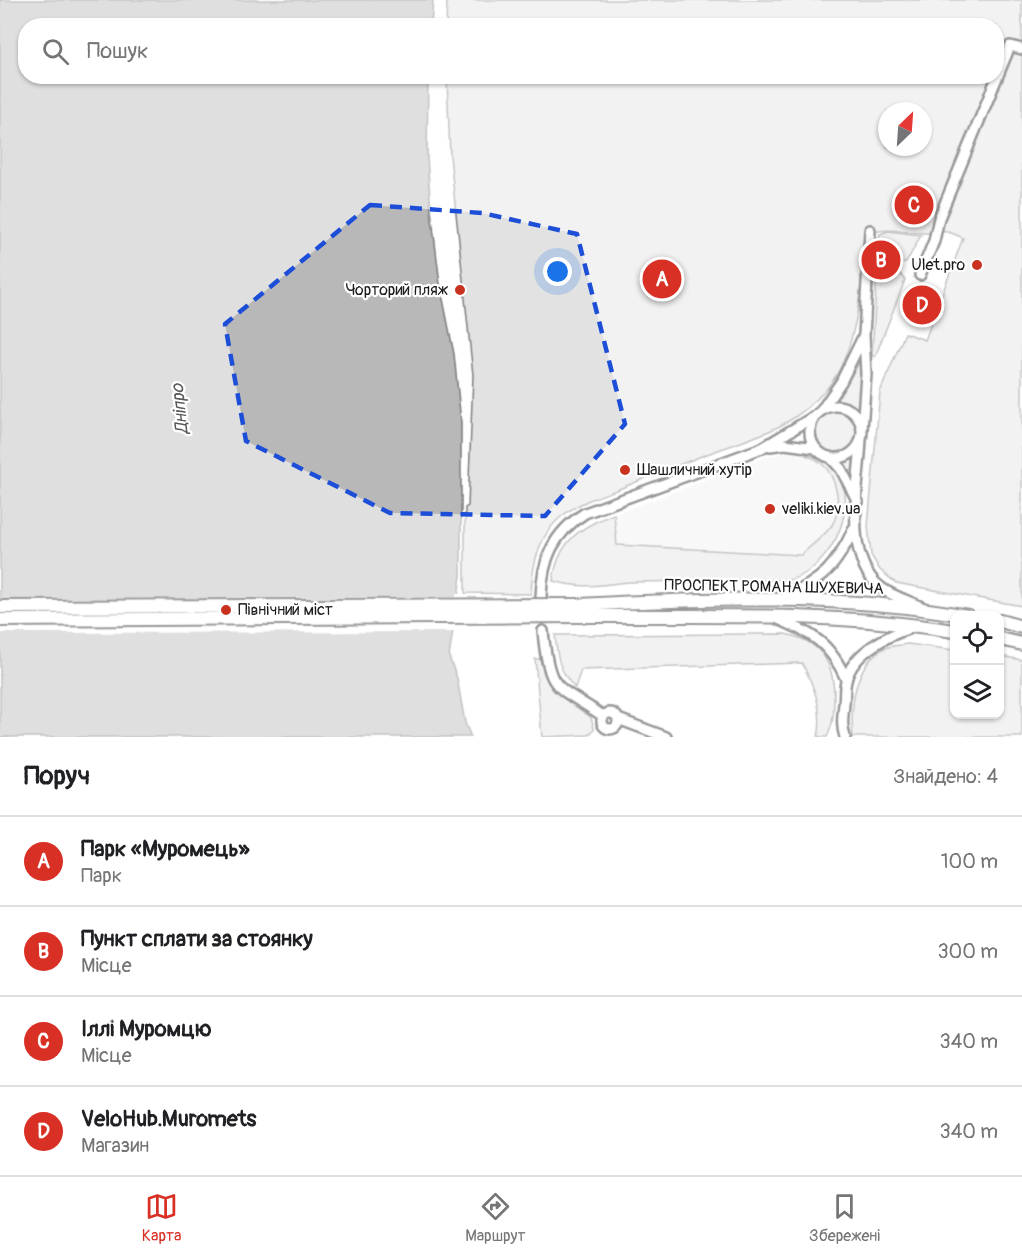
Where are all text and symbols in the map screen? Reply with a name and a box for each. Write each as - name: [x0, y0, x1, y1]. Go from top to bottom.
- search box: [18, 18, 1004, 84]
- icon: search: [39, 35, 72, 68]
- text: Пошук: [87, 37, 148, 65]
- north arrow: [878, 102, 932, 156]
- pin: C: [894, 182, 934, 228]
- pin: B: [862, 238, 900, 282]
- place label: Ulet.pro: [911, 255, 965, 275]
- pin: A: [642, 256, 682, 302]
- your location: [543, 257, 572, 286]
- marker: Ulet.pro: [970, 258, 984, 272]
- place label: Чорторий пляж: [346, 280, 449, 300]
- pin: D: [902, 282, 942, 328]
- marker: Чорторий пляж: [453, 283, 467, 297]
- water label: Дніпро: [166, 381, 194, 436]
- place label: Шашличний хутір: [637, 460, 752, 480]
- marker: Шашличний хутір: [618, 463, 632, 477]
- place label: veliki.kiev.ua: [781, 499, 860, 519]
- marker: veliki.kiev.ua: [763, 502, 777, 516]
- street label: ПРОСПЕКТ РОМАНА ШУХЕВИЧА: [664, 575, 884, 599]
- place label: Північний міст: [238, 600, 333, 620]
- marker: Північний міст: [219, 603, 233, 617]
- map controls: [950, 611, 1004, 719]
- button: locate: [950, 611, 1004, 665]
- button: layers: [950, 665, 1004, 719]
- text: Поруч: [24, 760, 90, 792]
- text: Знайдено: 4: [893, 764, 998, 789]
- text: Парк «Муромець»: [81, 835, 250, 863]
- text: A: [37, 849, 50, 874]
- text: 100 m: [941, 849, 998, 874]
- text: Парк: [81, 863, 122, 888]
- text: Пункт сплати за стоянку: [81, 925, 313, 953]
- text: B: [38, 939, 49, 964]
- text: 300 m: [937, 939, 998, 964]
- text: Місце: [81, 953, 132, 978]
- text: Іллі Муромцю: [81, 1015, 212, 1043]
- text: C: [37, 1029, 50, 1054]
- text: 340 m: [939, 1029, 998, 1054]
- text: Місце: [81, 1043, 132, 1068]
- text: VeloHub.Muromets: [81, 1105, 256, 1133]
- text: D: [37, 1119, 50, 1144]
- text: 340 m: [939, 1119, 998, 1144]
- text: Магазин: [81, 1133, 149, 1158]
- tab: Карта: [142, 1190, 181, 1246]
- tab: Маршрут: [465, 1190, 525, 1246]
- tab: Збережені: [809, 1190, 880, 1246]

